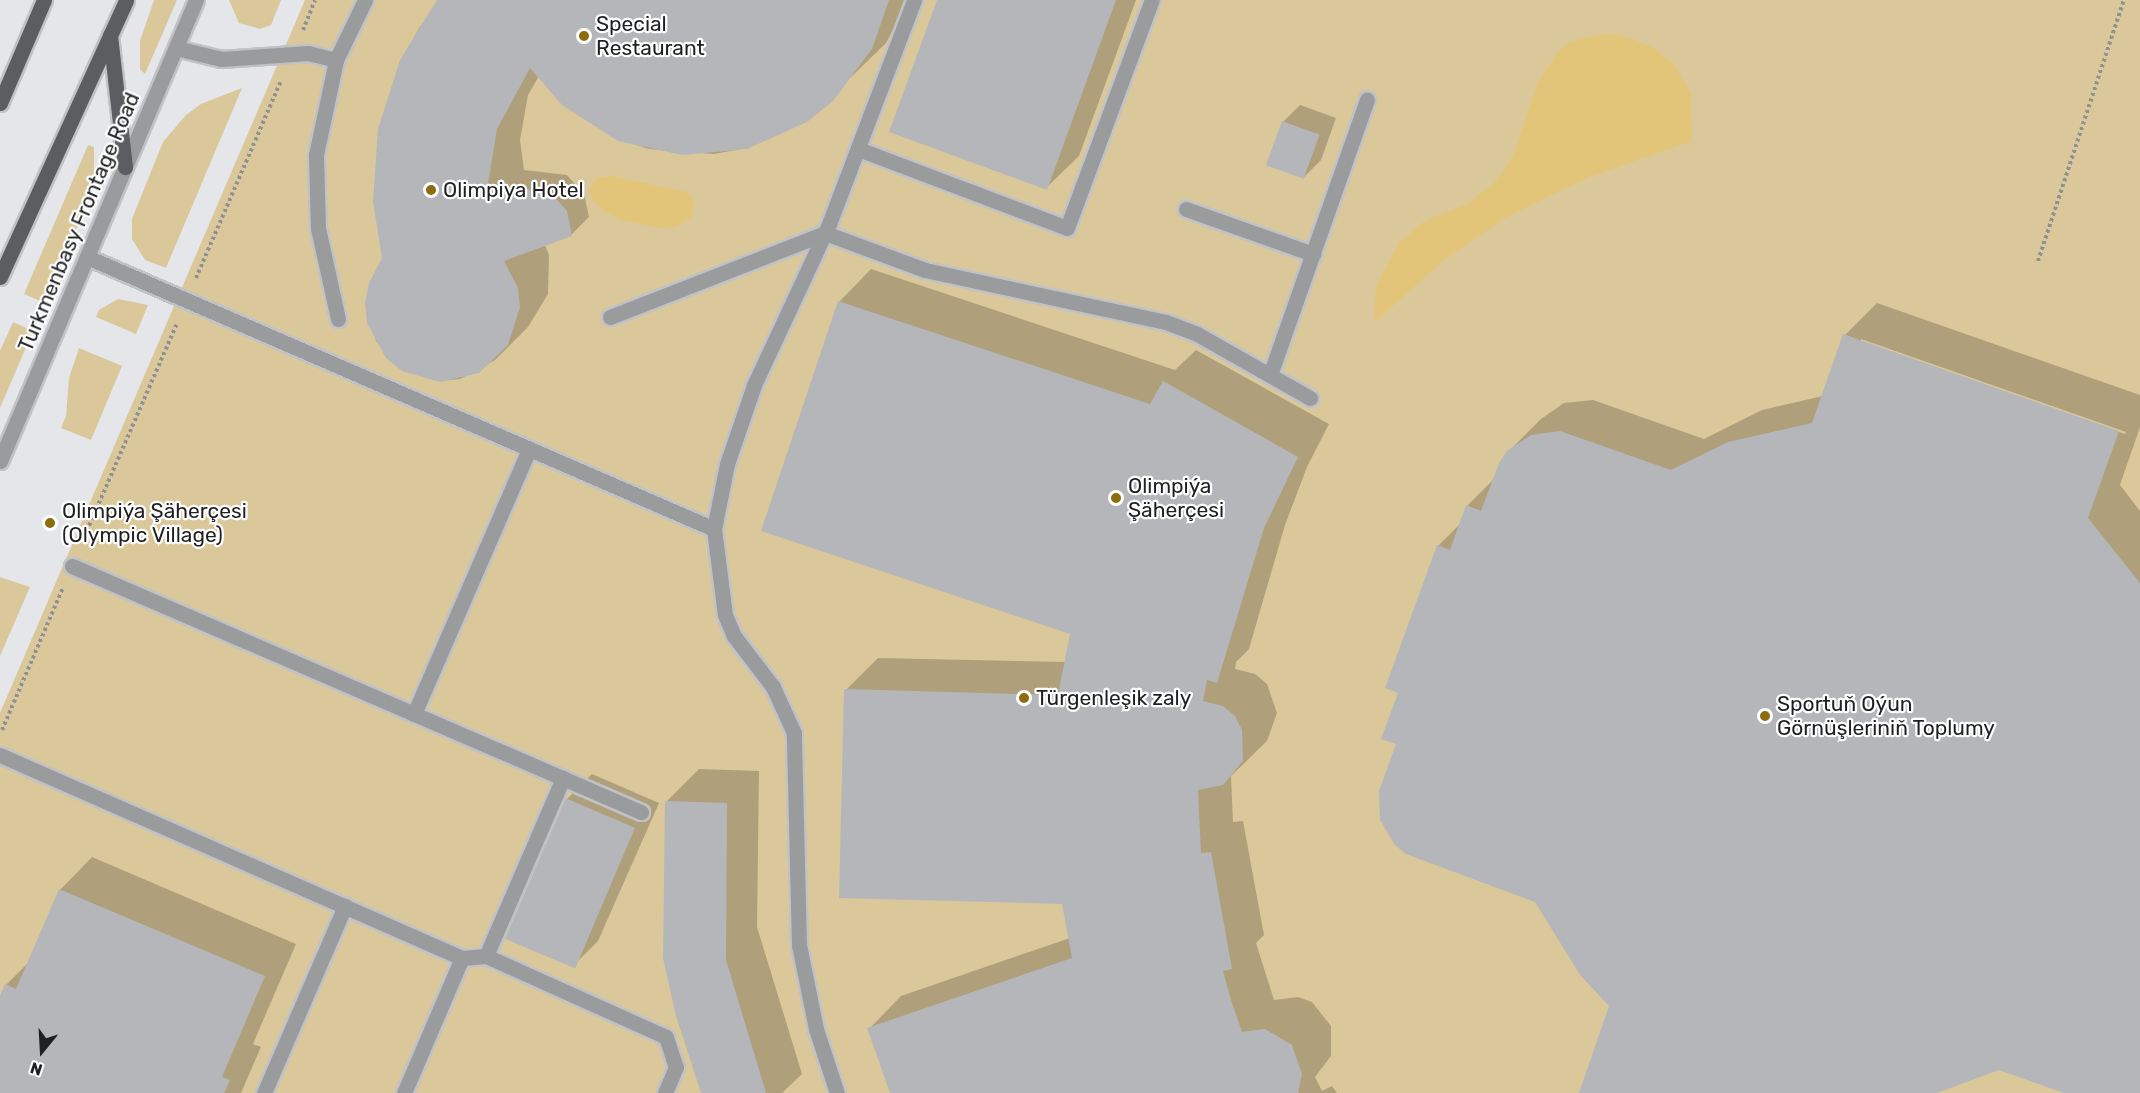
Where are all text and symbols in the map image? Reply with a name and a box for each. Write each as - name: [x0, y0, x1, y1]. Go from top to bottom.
- place label: Special Restaurant: [596, 11, 705, 61]
- marker: Special Restaurant: [577, 29, 591, 43]
- street label: Turkmenbasy Frontage Road: [13, 88, 145, 356]
- place label: Olimpiya Hotel: [443, 177, 584, 203]
- marker: Olimpiya Hotel: [424, 183, 438, 197]
- place label: Olimpiýa Şäherçesi: [1128, 473, 1224, 523]
- marker: Olimpiýa Şäherçesi: [1109, 491, 1123, 505]
- place label: Olimpiýa Şäherçesi (Olympic Village): [62, 498, 247, 548]
- marker: Olimpiýa Şäherçesi (Olympic Village): [43, 516, 57, 530]
- place label: Türgenleşik zaly: [1036, 685, 1192, 711]
- marker: Türgenleşik zaly: [1017, 691, 1031, 705]
- place label: Sportuň Oýun Görnüşleriniň Toplumy: [1777, 691, 1995, 741]
- marker: Sportuň Oýun Görnüşleriniň Toplumy: [1758, 709, 1772, 723]
- north arrow: [12, 1021, 72, 1081]
- text: N: [28, 1058, 45, 1079]

